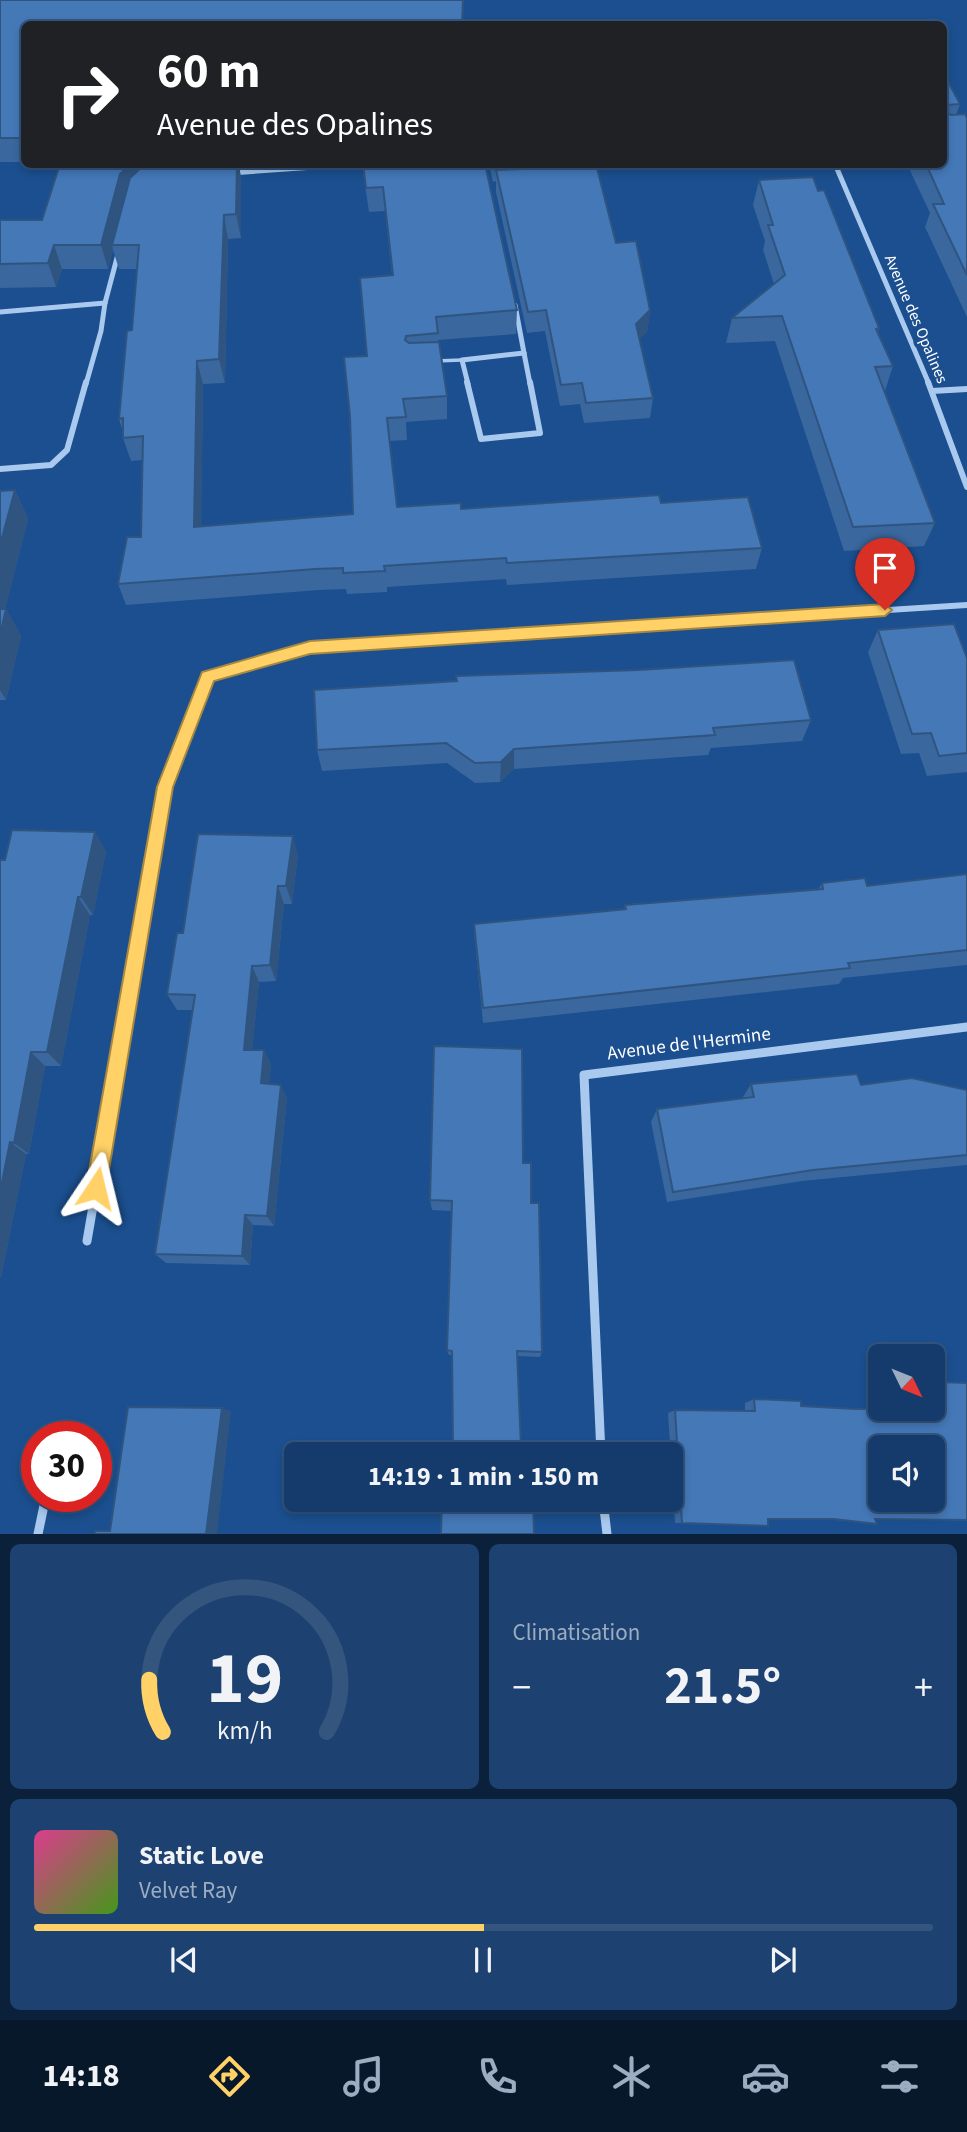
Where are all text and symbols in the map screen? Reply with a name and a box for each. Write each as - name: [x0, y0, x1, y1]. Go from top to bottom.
- text: 60 m: [157, 37, 261, 107]
- icon: right: [42, 49, 133, 140]
- text: Avenue des Opalines: [157, 102, 433, 148]
- street label: Avenue des Opalines: [879, 251, 953, 387]
- pin: [855, 538, 915, 610]
- icon: arrive: [866, 549, 904, 587]
- street label: Avenue de l'Hermine: [606, 1021, 772, 1067]
- position arrow: [59, 1151, 133, 1225]
- north arrow: [868, 1344, 945, 1421]
- map controls: [868, 1344, 945, 1512]
- speed limit sign: 30: [21, 1421, 112, 1512]
- button: sound: [868, 1435, 945, 1512]
- text: 14:19 · 1 min · 150 m: [368, 1458, 599, 1495]
- text: Climatisation: [513, 1616, 640, 1649]
- text: 19: [206, 1628, 283, 1732]
- text: 21.5°: [664, 1650, 781, 1724]
- text: −: [513, 1661, 531, 1715]
- text: +: [914, 1661, 933, 1715]
- text: km/h: [217, 1713, 272, 1749]
- text: Static Love: [139, 1837, 264, 1874]
- text: Velvet Ray: [139, 1874, 237, 1907]
- icon: previous: [165, 1941, 203, 1979]
- icon: pause: [464, 1941, 502, 1979]
- icon: next: [764, 1941, 802, 1979]
- icon: directions: [205, 2052, 254, 2101]
- icon: music: [339, 2052, 388, 2101]
- icon: phone: [473, 2052, 522, 2101]
- icon: climate: [607, 2052, 656, 2101]
- icon: car: [741, 2052, 790, 2101]
- icon: filters: [875, 2052, 924, 2101]
- text: 14:18: [43, 2053, 120, 2099]

